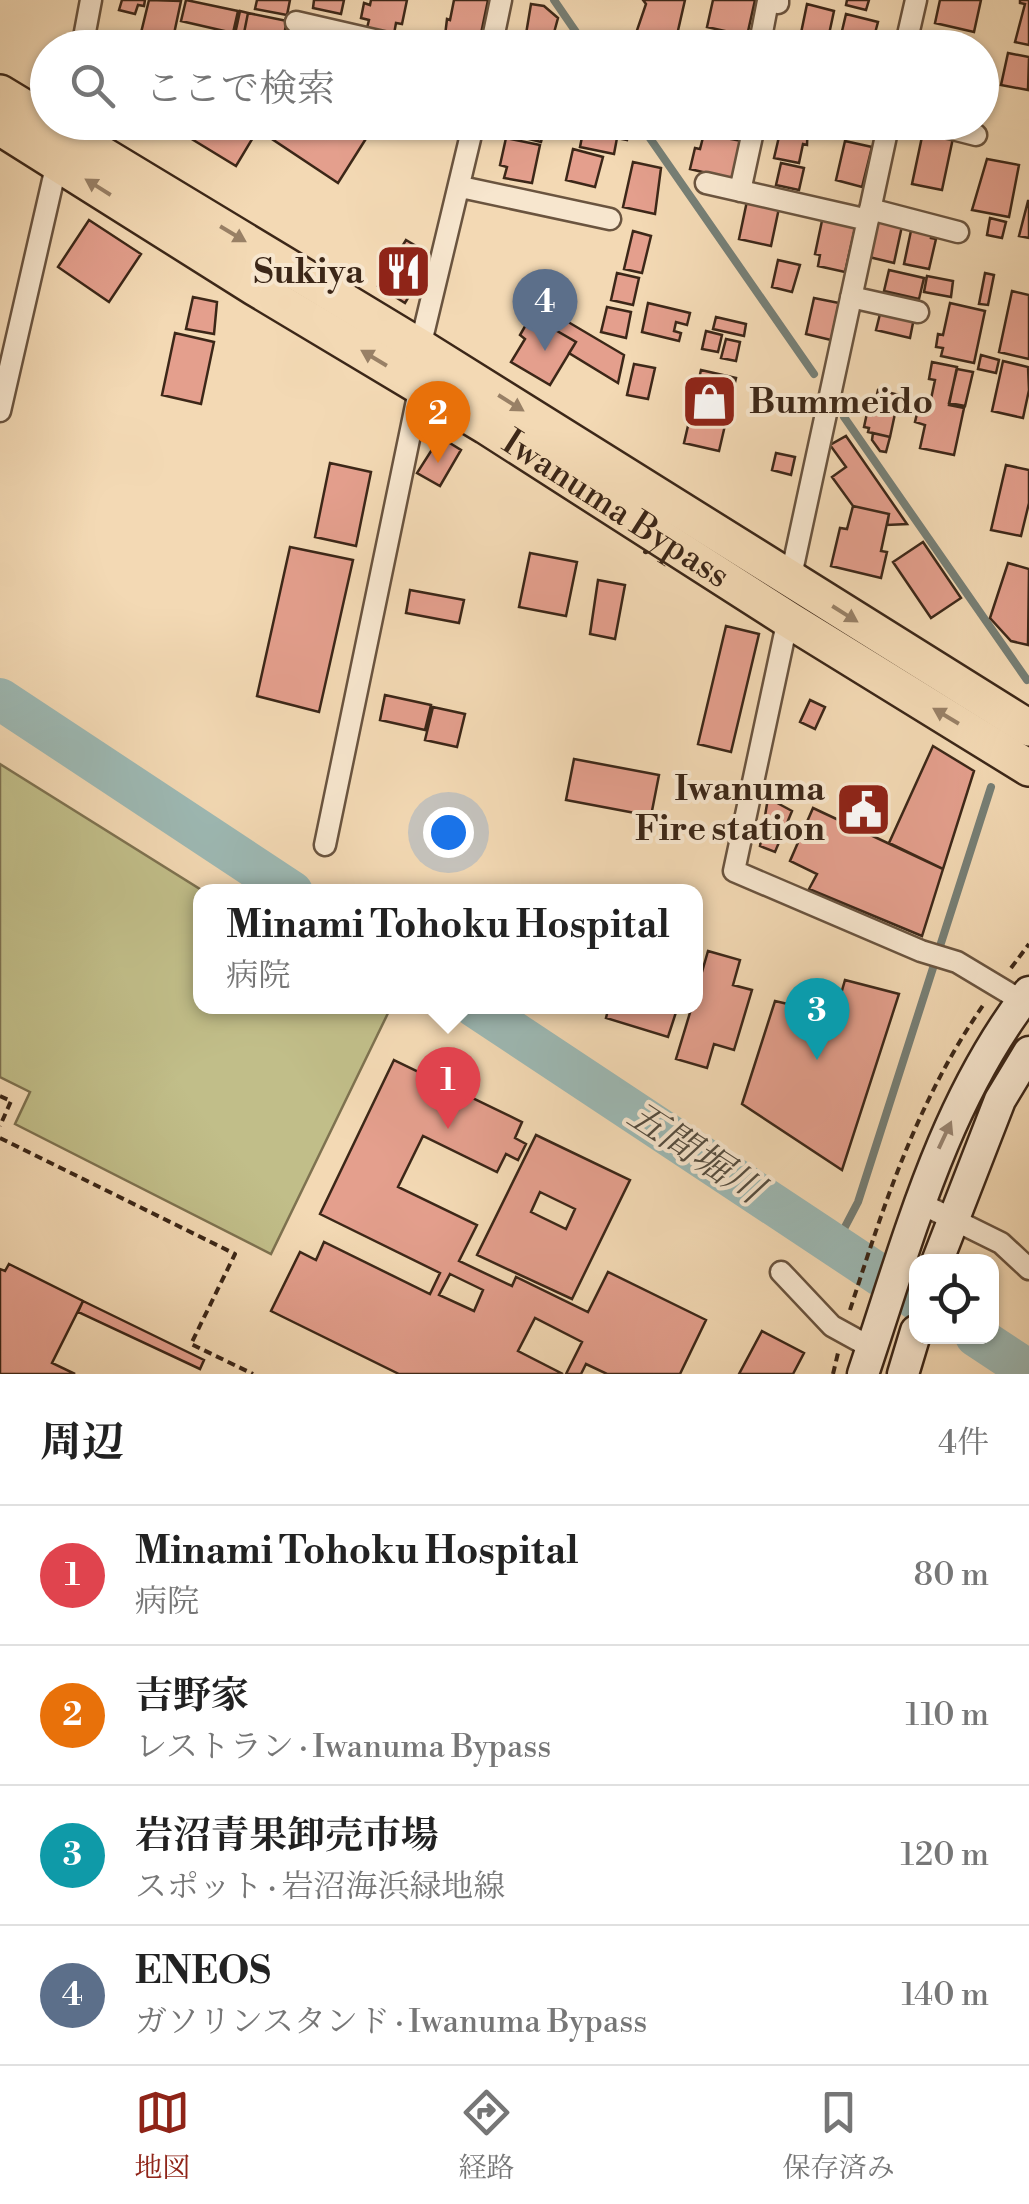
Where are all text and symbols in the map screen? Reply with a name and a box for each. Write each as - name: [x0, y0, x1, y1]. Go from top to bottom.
- search box: [30, 30, 999, 140]
- icon: search: [65, 58, 120, 113]
- text: ここで検索: [145, 66, 335, 113]
- one-way arrow: [84, 179, 111, 197]
- one-way arrow: [219, 225, 247, 242]
- restaurant icon: Sukiya: [373, 242, 433, 302]
- place label: Sukiya: [254, 251, 365, 294]
- pin: 4: [512, 268, 578, 351]
- one-way arrow: [360, 350, 388, 367]
- shop icon: Bummeido: [680, 372, 740, 432]
- pin: 2: [406, 380, 470, 463]
- place label: Bummeido: [749, 381, 933, 424]
- one-way arrow: [497, 394, 525, 411]
- street label: Iwanuma Bypass: [494, 421, 738, 598]
- one-way arrow: [831, 604, 859, 622]
- one-way arrow: [932, 708, 960, 725]
- place label: Iwanuma Fire station: [635, 768, 826, 851]
- public building icon: Iwanuma Fire station: [834, 779, 894, 839]
- your location: [423, 807, 474, 858]
- popup: [193, 884, 703, 1014]
- text: Minami Tohoku Hospital: [226, 902, 670, 949]
- text: 病院: [226, 956, 290, 996]
- pin: 3: [784, 978, 850, 1060]
- pin: 1: [416, 1046, 480, 1129]
- water label: 五間堀川: [618, 1092, 775, 1216]
- one-way arrow: [937, 1120, 954, 1149]
- map controls: [909, 1254, 999, 1344]
- button: locate: [909, 1254, 999, 1344]
- text: 周辺: [40, 1417, 124, 1470]
- text: 4件: [938, 1423, 989, 1463]
- text: Minami Tohoku Hospital: [135, 1528, 579, 1575]
- text: 1: [65, 1555, 80, 1595]
- text: 80 m: [914, 1555, 989, 1595]
- text: 病院: [135, 1582, 199, 1622]
- text: 吉野家: [135, 1673, 249, 1720]
- text: 2: [62, 1695, 83, 1735]
- text: 110 m: [906, 1695, 989, 1735]
- text: レストラン · Iwanuma Bypass: [135, 1727, 551, 1767]
- text: 岩沼青果卸売市場: [135, 1813, 439, 1860]
- text: 3: [63, 1835, 82, 1875]
- text: 120 m: [900, 1835, 989, 1875]
- text: スポット · 岩沼海浜緑地線: [135, 1867, 506, 1907]
- text: ENEOS: [135, 1948, 271, 1995]
- text: 4: [62, 1975, 83, 2015]
- text: 140 m: [902, 1975, 989, 2015]
- text: ガソリンスタンド · Iwanuma Bypass: [135, 2002, 647, 2042]
- tab: 地図: [134, 2085, 190, 2186]
- tab: 経路: [458, 2085, 515, 2186]
- tab: 保存済み: [783, 2085, 895, 2186]

